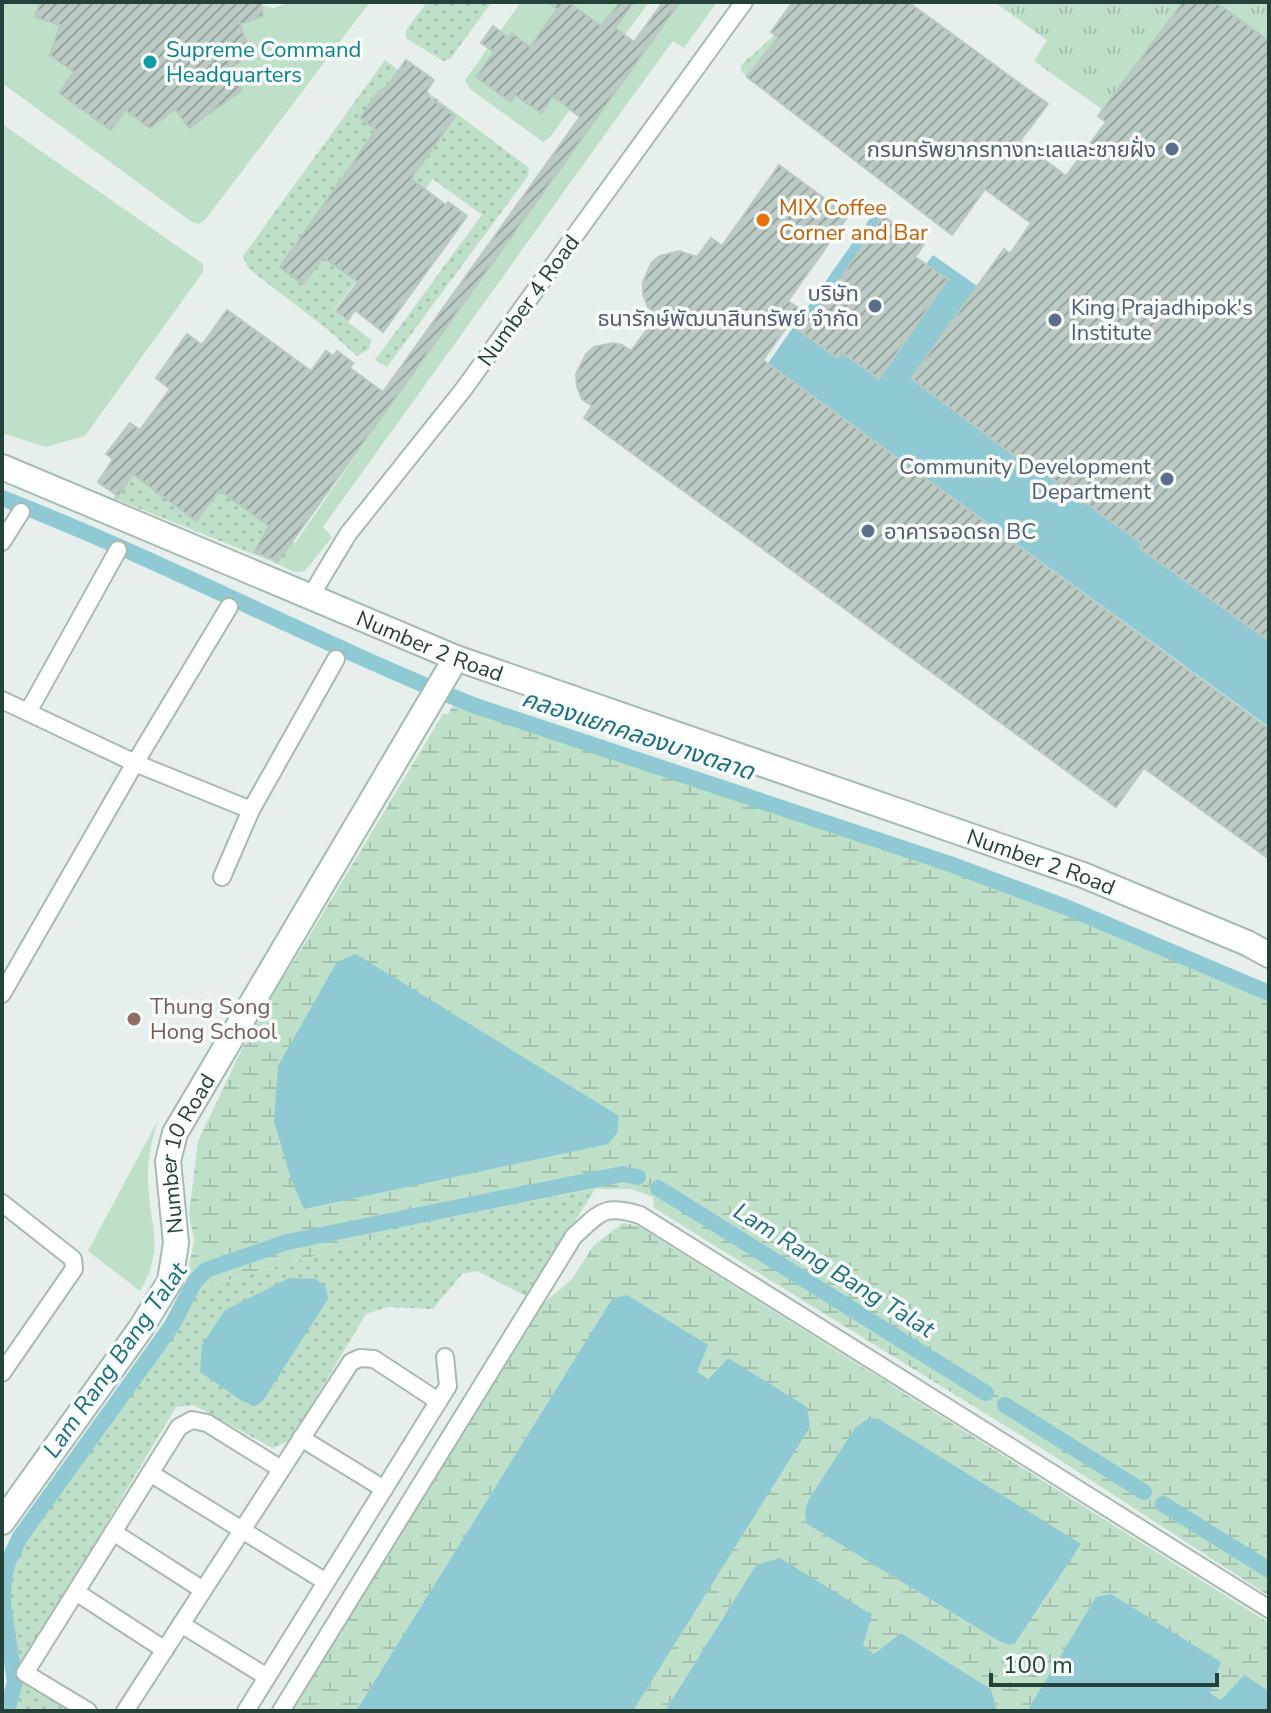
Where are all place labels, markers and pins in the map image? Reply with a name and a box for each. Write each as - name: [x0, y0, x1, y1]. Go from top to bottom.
- place label: Supreme Command Headquarters: [166, 35, 361, 90]
- marker: Supreme Command Headquarters: [141, 53, 159, 71]
- place label: กรมทรัพยากรทางทะเลและชายฝั่ง: [867, 135, 1156, 165]
- marker: กรมทรัพยากรทางทะเลและชายฝั่ง: [1163, 140, 1181, 158]
- place label: MIX Coffee Corner and Bar: [779, 193, 928, 248]
- marker: MIX Coffee Corner and Bar: [754, 211, 772, 229]
- place label: บริษัท ธนารักษ์พัฒนาสินทรัพย์ จำกัด: [597, 279, 859, 334]
- place label: King Prajadhipok's Institute: [1071, 293, 1253, 348]
- marker: บริษัท ธนารักษ์พัฒนาสินทรัพย์ จำกัด: [866, 297, 884, 315]
- marker: King Prajadhipok's Institute: [1046, 311, 1064, 329]
- place label: Community Development Department: [899, 452, 1151, 507]
- marker: Community Development Department: [1158, 470, 1176, 488]
- place label: อาคารจอดรถ BC: [884, 517, 1036, 547]
- marker: อาคารจอดรถ BC: [859, 522, 877, 540]
- place label: Thung Song Hong School: [150, 992, 278, 1047]
- marker: Thung Song Hong School: [125, 1010, 143, 1028]

